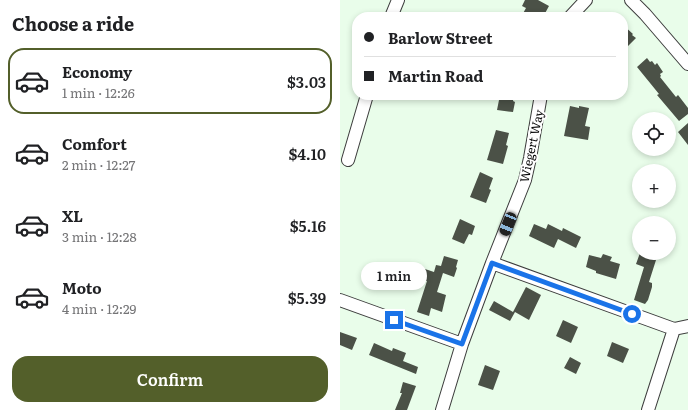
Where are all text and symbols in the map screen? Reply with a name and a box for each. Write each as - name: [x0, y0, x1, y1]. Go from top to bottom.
- text: Choose a ride: [12, 10, 134, 37]
- text: Barlow Street: [388, 26, 493, 49]
- text: Economy: [62, 60, 132, 83]
- icon: car: [14, 63, 50, 99]
- text: Martin Road: [388, 64, 483, 87]
- text: $3.03: [287, 70, 326, 93]
- text: 1 min · 12:26: [62, 83, 135, 102]
- street label: Wiegert Way: [514, 108, 548, 184]
- map controls: [632, 112, 676, 260]
- button: locate: [632, 112, 676, 156]
- text: Comfort: [62, 132, 127, 155]
- icon: car: [14, 135, 50, 171]
- text: $4.10: [288, 142, 326, 165]
- text: 2 min · 12:27: [62, 155, 135, 174]
- button: +: [632, 164, 676, 208]
- text: XL: [62, 204, 83, 227]
- icon: car: [14, 207, 50, 243]
- car: [498, 211, 518, 237]
- text: $5.16: [290, 214, 326, 237]
- button: −: [632, 216, 676, 260]
- text: 3 min · 12:28: [62, 227, 137, 246]
- callout: 1 min: [361, 262, 427, 290]
- text: 1 min: [377, 266, 411, 285]
- text: Moto: [62, 276, 102, 299]
- icon: car: [14, 279, 50, 315]
- text: $5.39: [288, 286, 326, 309]
- text: 4 min · 12:29: [62, 299, 136, 318]
- route start: [623, 305, 641, 323]
- route end: [385, 311, 403, 329]
- button: Confirm: [12, 356, 328, 402]

